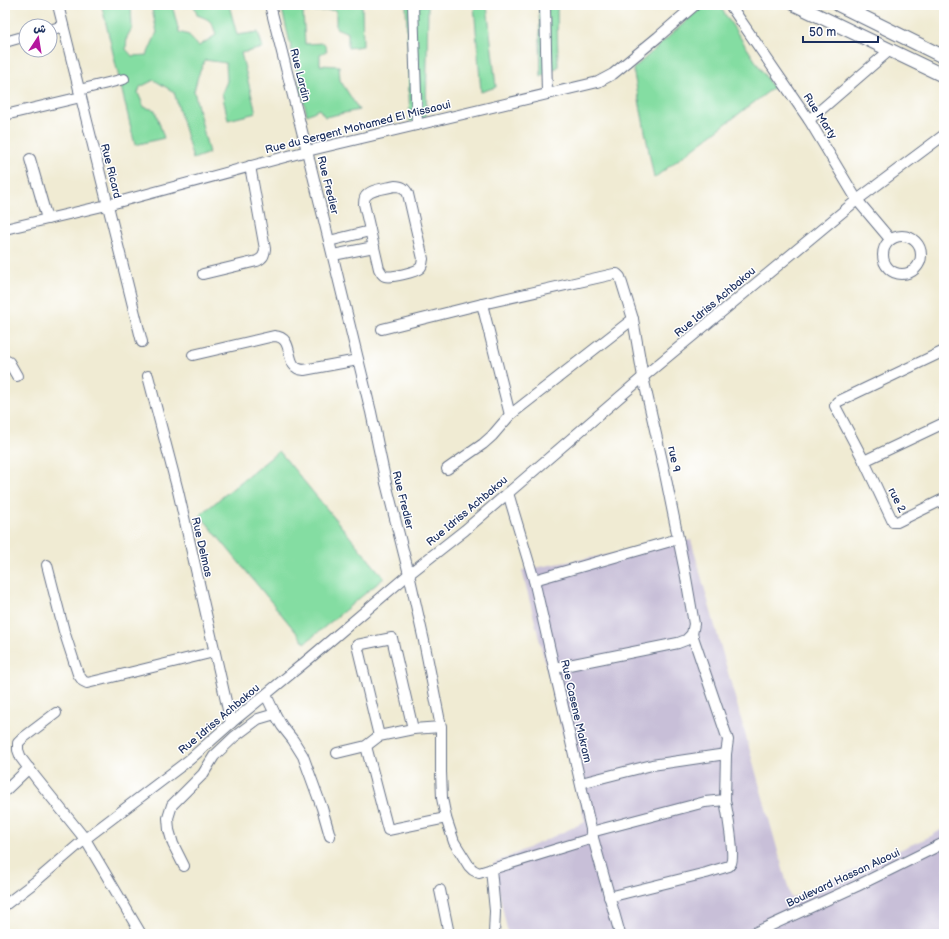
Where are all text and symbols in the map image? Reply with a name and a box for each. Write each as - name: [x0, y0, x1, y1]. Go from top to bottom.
- north arrow: [18, 18, 58, 58]
- scale bar: [803, 18, 878, 44]
- text: ش: [33, 21, 47, 36]
- text: 50 m: [809, 25, 836, 40]
- street label: Rue Lardin: [287, 47, 313, 103]
- street label: Rue Marty: [800, 91, 840, 141]
- street label: Rue du Sergent Mohamed El Missaoui: [264, 98, 452, 156]
- street label: Rue Ricard: [98, 142, 124, 200]
- street label: Rue Fredier: [314, 154, 342, 216]
- street label: Rue Idriss Achbakou: [672, 264, 758, 340]
- street label: rue 9: [665, 445, 683, 473]
- street label: Rue Fredier: [389, 469, 417, 531]
- street label: Rue Idriss Achbakou: [424, 473, 510, 549]
- street label: rue 2: [885, 485, 909, 515]
- street label: Rue Delmas: [189, 516, 215, 579]
- street label: Rue Casene Makram: [558, 658, 594, 764]
- street label: Rue Idriss Achbakou: [176, 681, 262, 757]
- street label: Boulevard Hassan Alaoui: [784, 846, 902, 910]

